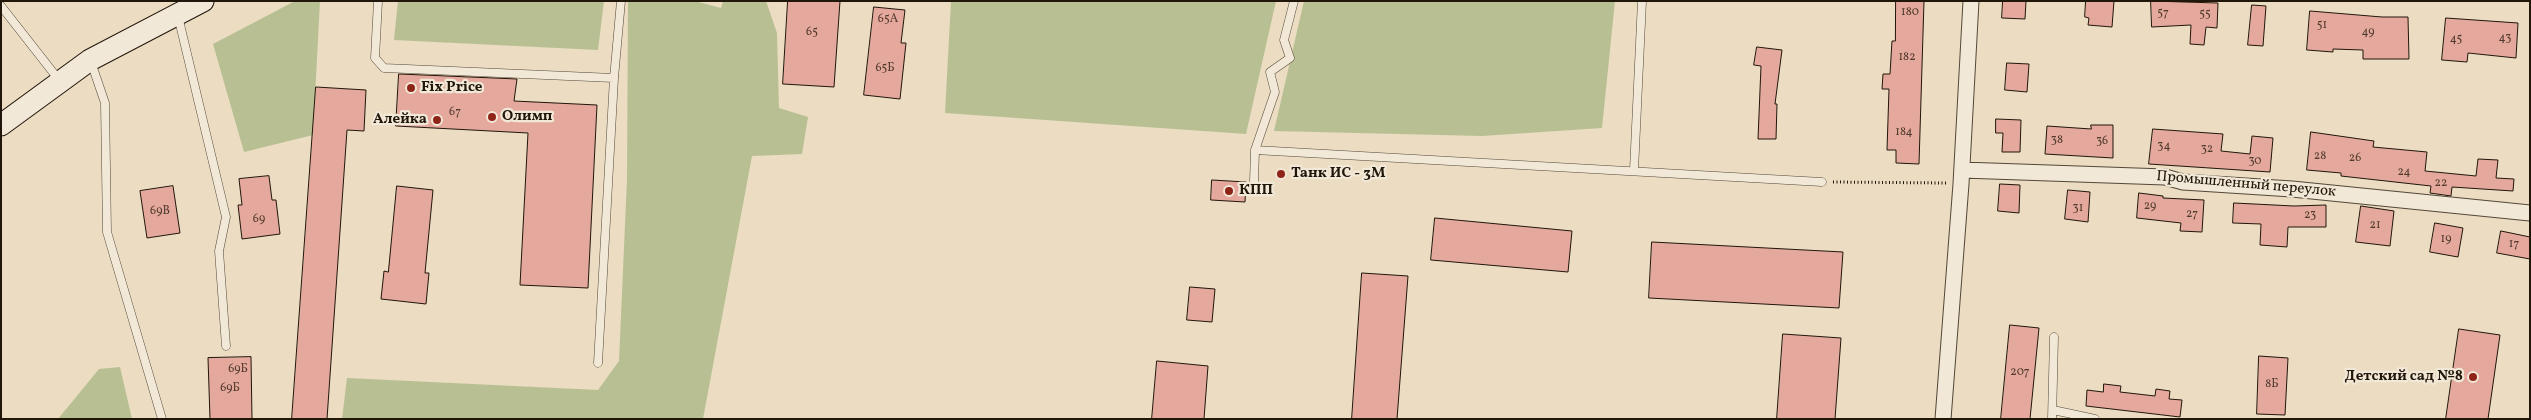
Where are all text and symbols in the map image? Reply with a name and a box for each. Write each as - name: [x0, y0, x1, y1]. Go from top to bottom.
- house number: 180: [1901, 6, 1919, 20]
- house number: 57: [2157, 7, 2169, 21]
- house number: 55: [2199, 8, 2211, 22]
- house number: 65А: [878, 13, 898, 27]
- house number: 51: [2317, 19, 2327, 33]
- house number: 65: [806, 26, 818, 40]
- house number: 49: [2361, 26, 2375, 40]
- house number: 43: [2499, 32, 2511, 46]
- house number: 45: [2450, 33, 2462, 47]
- house number: 182: [1898, 51, 1916, 65]
- house number: 65Б: [875, 62, 895, 76]
- place label: Fix Price: [421, 79, 483, 97]
- marker: Fix Price: [405, 82, 417, 94]
- house number: 67: [449, 106, 461, 120]
- place label: Олимп: [502, 108, 552, 126]
- place label: Алейка: [373, 111, 427, 129]
- marker: Олимп: [486, 111, 498, 123]
- marker: Алейка: [431, 114, 443, 126]
- house number: 184: [1895, 126, 1913, 140]
- house number: 38: [2051, 134, 2063, 148]
- house number: 36: [2096, 135, 2108, 149]
- house number: 34: [2157, 140, 2171, 154]
- house number: 32: [2201, 143, 2213, 157]
- house number: 28: [2314, 150, 2326, 164]
- house number: 26: [2349, 152, 2361, 166]
- house number: 30: [2248, 155, 2262, 169]
- place label: Танк ИС - 3М: [1291, 165, 1385, 183]
- house number: 24: [2397, 166, 2411, 180]
- marker: Танк ИС - 3М: [1275, 168, 1287, 180]
- street label: Промышленный переулок: [2155, 168, 2337, 202]
- house number: 22: [2435, 177, 2447, 191]
- place label: КПП: [1239, 182, 1273, 200]
- marker: КПП: [1223, 185, 1235, 197]
- house number: 29: [2144, 200, 2156, 214]
- house number: 31: [2073, 202, 2083, 216]
- house number: 69В: [150, 205, 170, 219]
- house number: 27: [2186, 208, 2198, 222]
- house number: 23: [2304, 209, 2316, 223]
- house number: 69: [253, 213, 265, 227]
- house number: 21: [2369, 219, 2381, 233]
- house number: 19: [2441, 233, 2451, 247]
- house number: 17: [2509, 238, 2519, 252]
- house number: 69Б: [228, 363, 248, 377]
- house number: 207: [2010, 366, 2030, 380]
- place label: Детский сад №8: [2344, 368, 2463, 386]
- marker: Детский сад №8: [2467, 371, 2479, 383]
- house number: 8Б: [2265, 378, 2279, 392]
- house number: 69Б: [220, 382, 240, 396]

